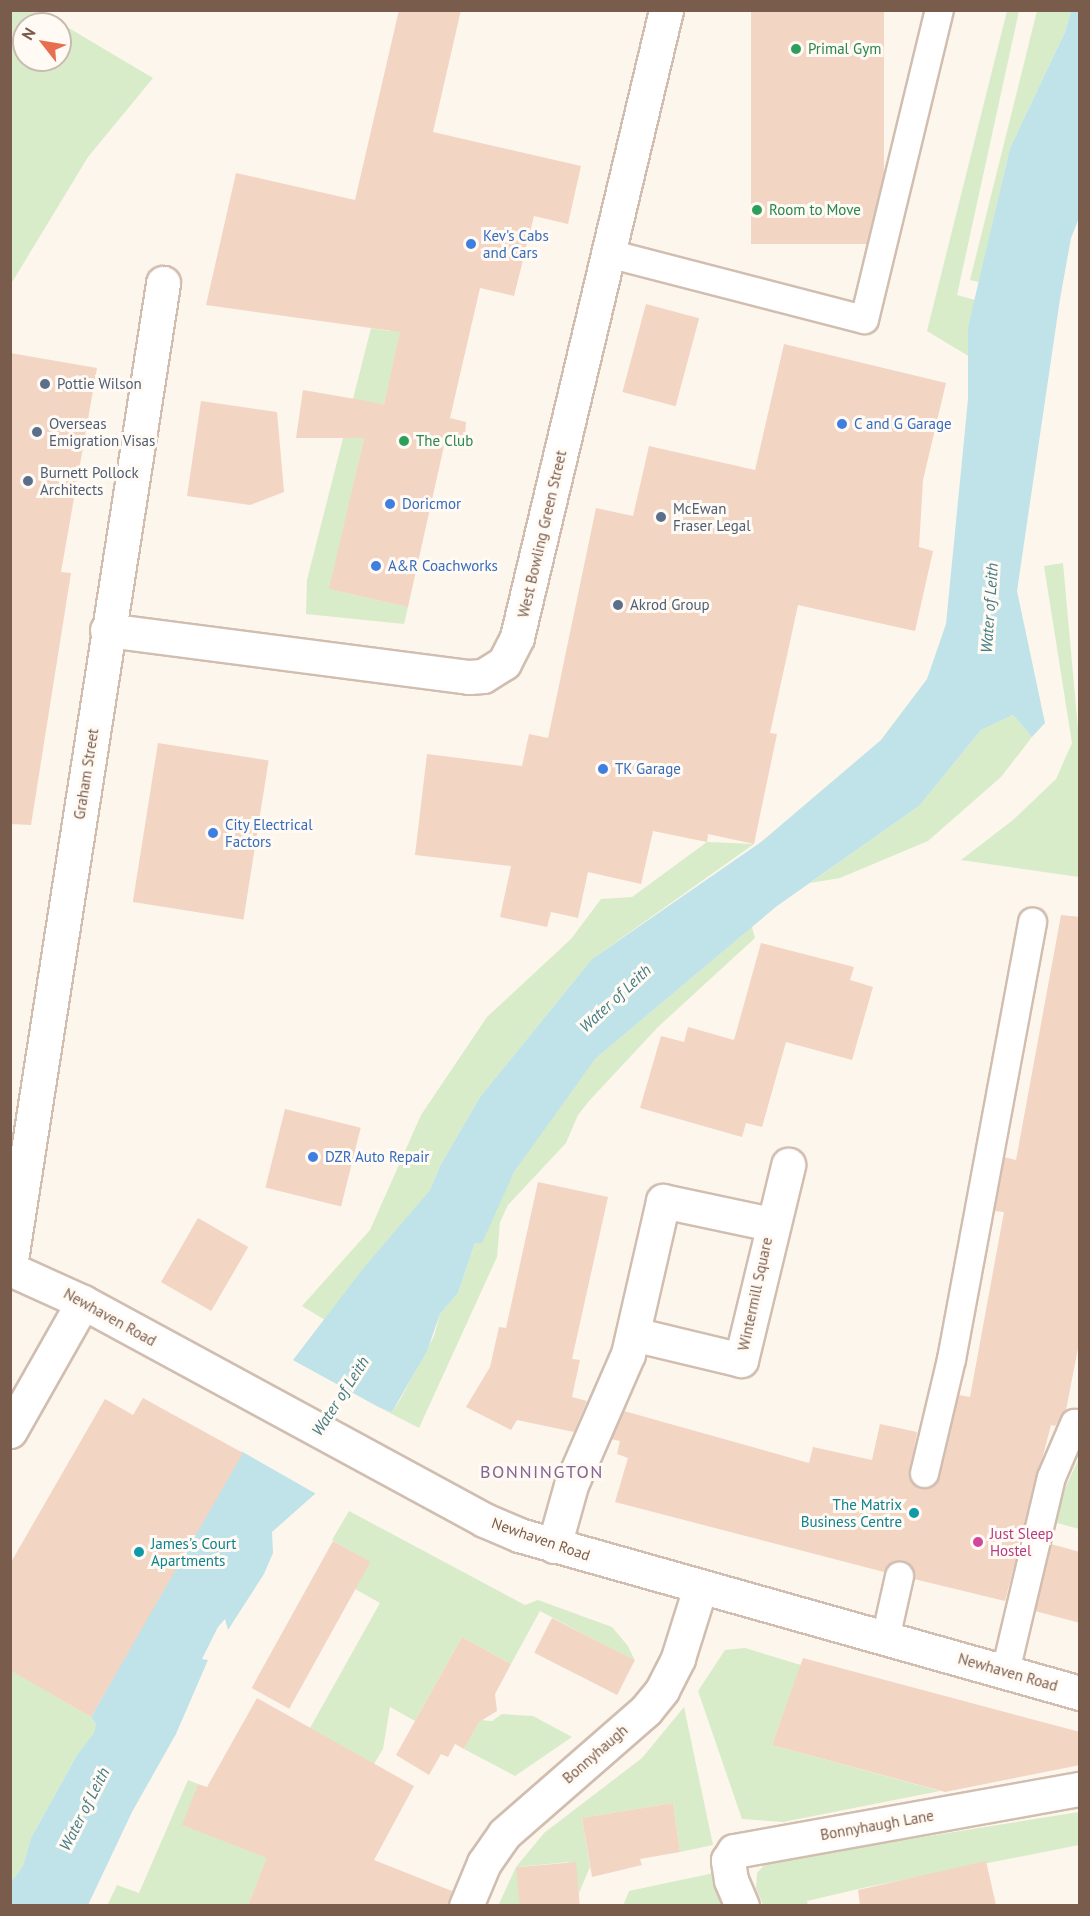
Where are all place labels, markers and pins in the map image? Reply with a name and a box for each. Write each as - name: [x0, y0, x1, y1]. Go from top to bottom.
- place label: Primal Gym: [808, 40, 881, 58]
- marker: Primal Gym: [789, 42, 803, 56]
- place label: Room to Move: [769, 201, 861, 219]
- marker: Room to Move: [750, 203, 764, 217]
- place label: Kev's Cabs and Cars: [483, 226, 549, 261]
- marker: Kev's Cabs and Cars: [464, 237, 478, 251]
- place label: Pottie Wilson: [57, 375, 142, 393]
- marker: Pottie Wilson: [38, 377, 52, 391]
- place label: Overseas Emigration Visas: [49, 414, 156, 449]
- place label: C and G Garage: [854, 415, 952, 433]
- marker: C and G Garage: [835, 417, 849, 431]
- marker: Overseas Emigration Visas: [30, 425, 44, 439]
- place label: The Club: [416, 432, 473, 450]
- marker: The Club: [397, 434, 411, 448]
- place label: Burnett Pollock Architects: [40, 463, 139, 498]
- marker: Burnett Pollock Architects: [21, 474, 35, 488]
- place label: Doricmor: [402, 495, 461, 513]
- marker: Doricmor: [383, 497, 397, 511]
- place label: McEwan Fraser Legal: [673, 499, 751, 534]
- marker: McEwan Fraser Legal: [654, 510, 668, 524]
- place label: A&R Coachworks: [388, 557, 498, 575]
- marker: A&R Coachworks: [369, 559, 383, 573]
- place label: Akrod Group: [630, 596, 710, 614]
- marker: Akrod Group: [611, 598, 625, 612]
- place label: TK Garage: [615, 760, 681, 778]
- marker: TK Garage: [596, 762, 610, 776]
- place label: City Electrical Factors: [225, 815, 313, 850]
- marker: City Electrical Factors: [206, 826, 220, 840]
- place label: DZR Auto Repair: [325, 1148, 430, 1166]
- marker: DZR Auto Repair: [306, 1150, 320, 1164]
- place label: The Matrix Business Centre: [801, 1495, 902, 1530]
- marker: The Matrix Business Centre: [907, 1506, 921, 1520]
- place label: Just Sleep Hostel: [990, 1524, 1053, 1559]
- place label: James's Court Apartments: [151, 1534, 236, 1569]
- marker: Just Sleep Hostel: [971, 1535, 985, 1549]
- marker: James's Court Apartments: [132, 1545, 146, 1559]

